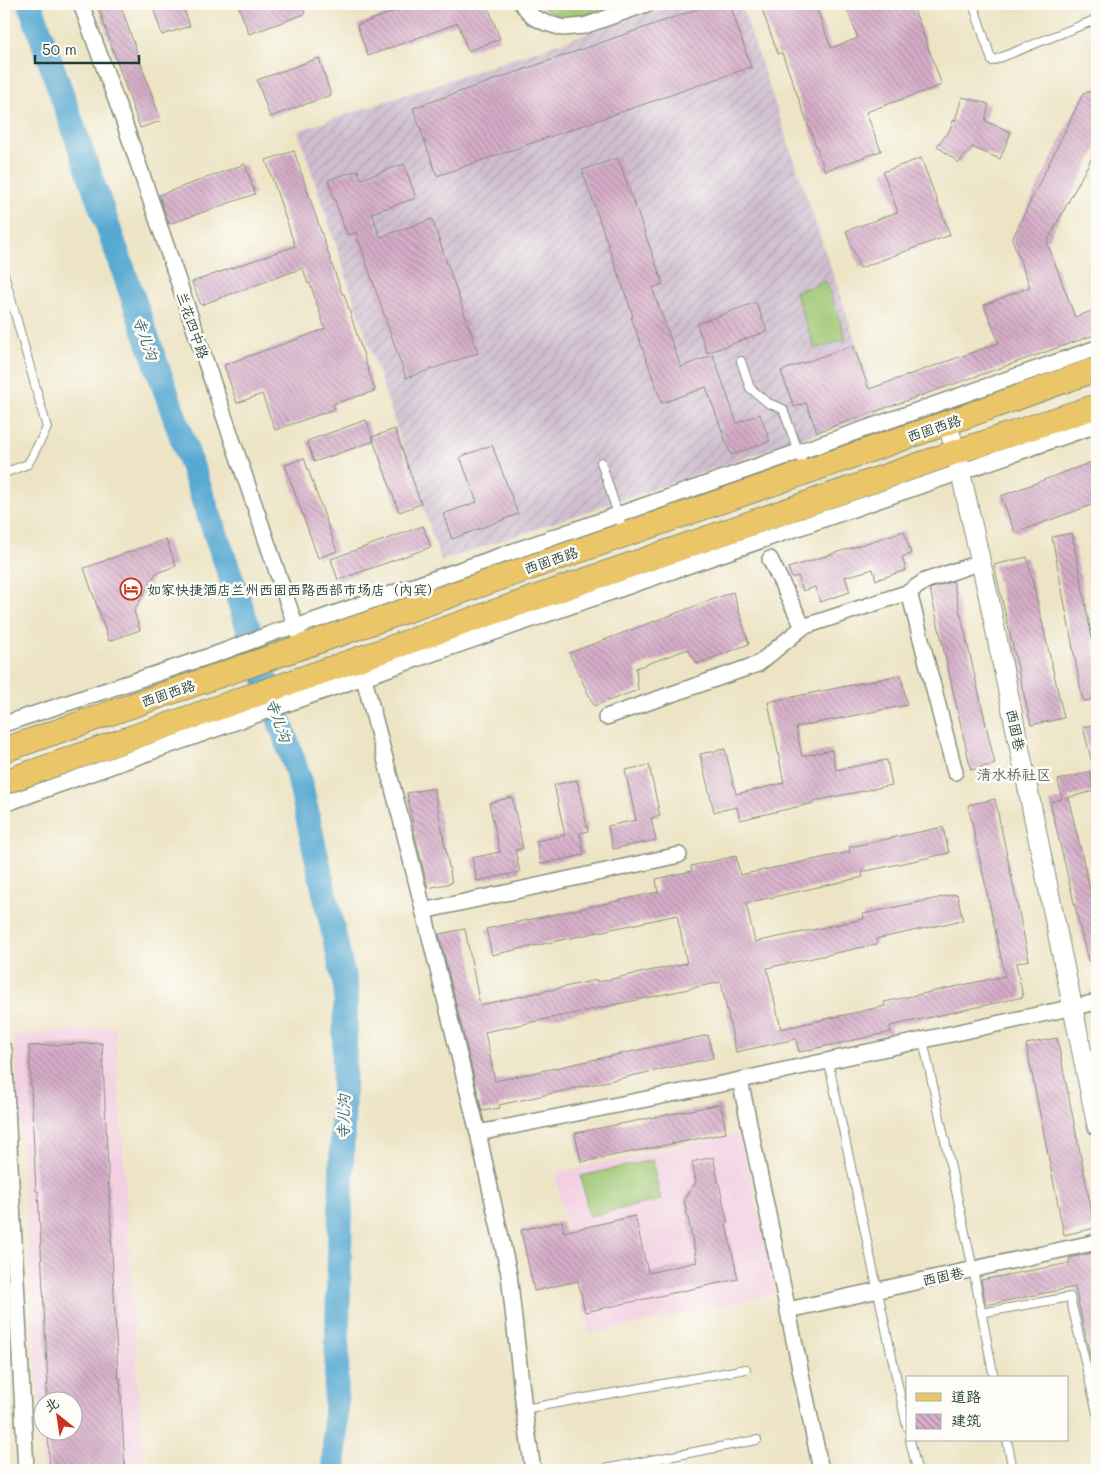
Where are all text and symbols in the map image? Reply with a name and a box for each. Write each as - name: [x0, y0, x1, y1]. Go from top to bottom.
- scale bar: [35, 32, 139, 64]
- text: 50 m: [42, 39, 77, 59]
- street label: 兰花四中路: [173, 289, 213, 361]
- water label: 寺儿沟: [129, 313, 163, 364]
- street label: 西固西路: [904, 410, 964, 446]
- street label: 西固西路: [521, 542, 581, 578]
- hotel icon: 如家快捷酒店兰州西固西路西部市场店（内宾）: [119, 577, 143, 601]
- place label: 如家快捷酒店兰州西固西路西部市场店（内宾）: [147, 580, 441, 599]
- street label: 西固西路: [138, 675, 198, 711]
- water label: 寺儿沟: [262, 695, 296, 746]
- street label: 西固巷: [1002, 707, 1030, 753]
- district label: 清水桥社区: [976, 764, 1052, 784]
- water label: 寺儿沟: [333, 1092, 353, 1140]
- street label: 西固巷: [920, 1262, 966, 1290]
- legend: [906, 1376, 1068, 1442]
- text: 道路: [951, 1386, 981, 1406]
- north arrow: [32, 1392, 82, 1442]
- text: 北: [40, 1393, 62, 1416]
- text: 建筑: [951, 1410, 981, 1430]

